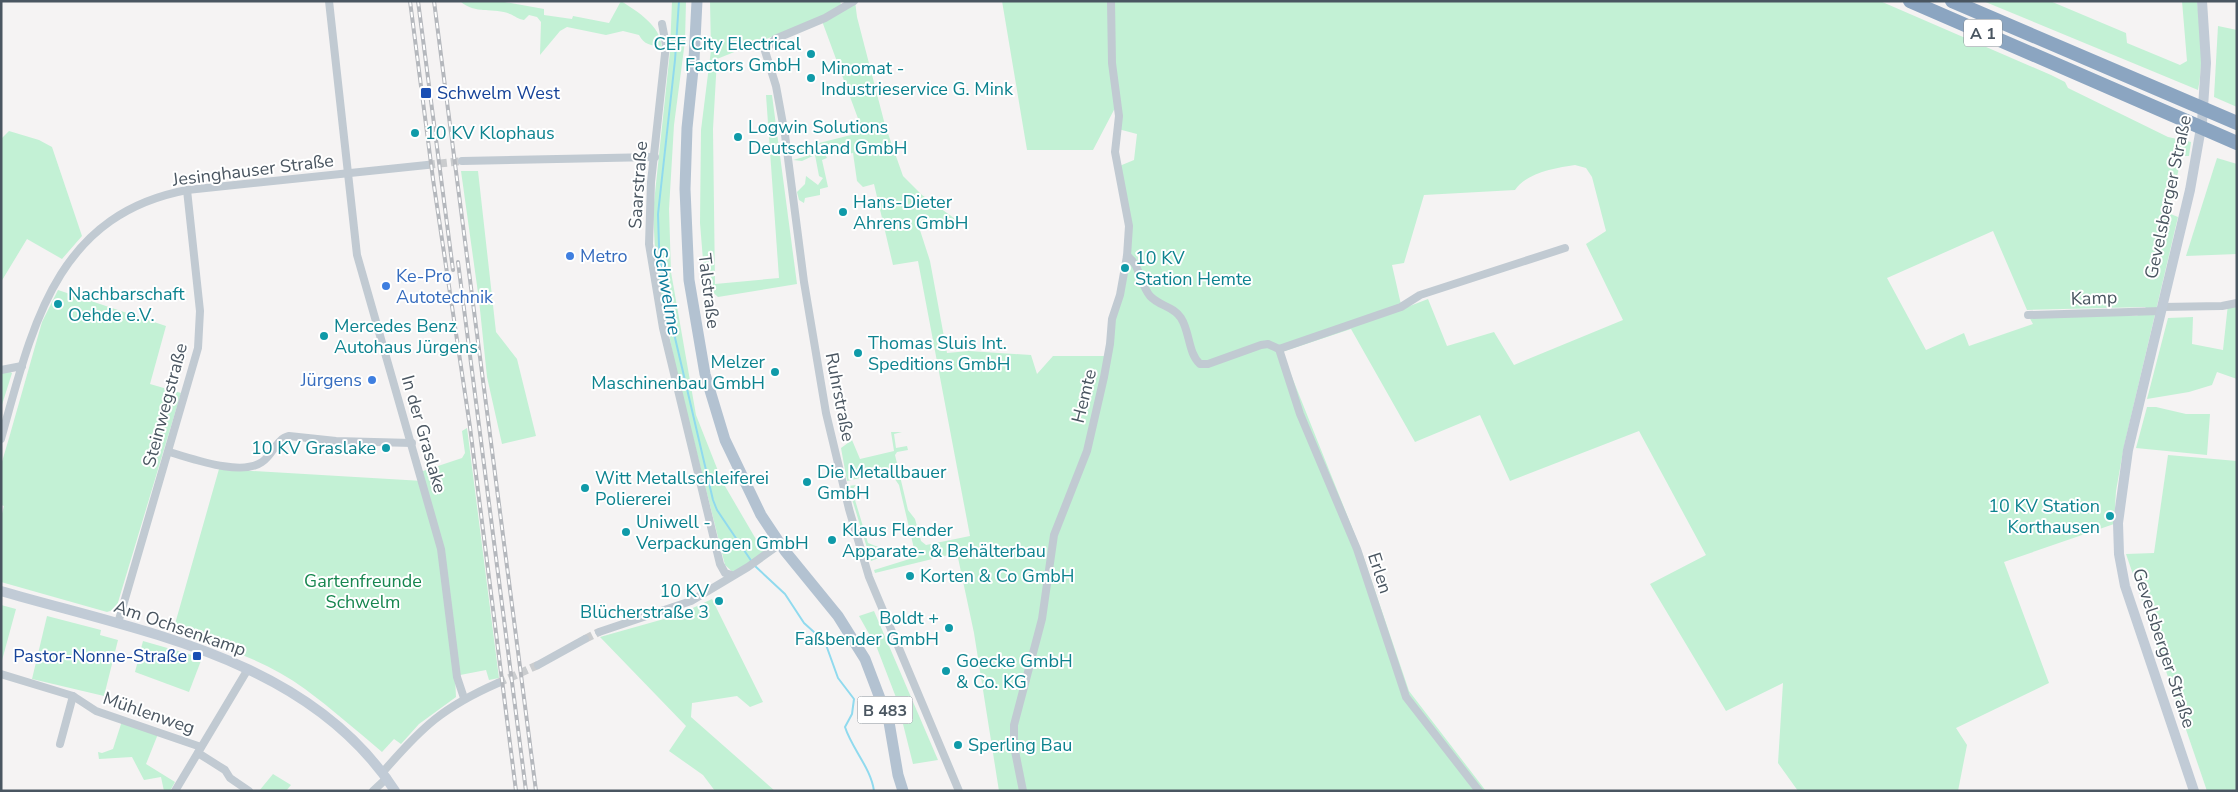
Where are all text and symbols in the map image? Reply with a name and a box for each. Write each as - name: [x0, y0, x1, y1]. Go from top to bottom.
- road number: A 1: [1964, 19, 2002, 46]
- place label: CEF City Electrical Factors GmbH: [654, 32, 802, 77]
- marker: CEF City Electrical Factors GmbH: [805, 48, 817, 60]
- place label: Minomat - Industrieservice G. Mink: [821, 56, 1014, 101]
- marker: Minomat - Industrieservice G. Mink: [805, 72, 817, 84]
- place label: Schwelm West: [437, 81, 560, 105]
- marker: Schwelm West: [419, 86, 433, 100]
- street label: Gevelsberger Straße: [2139, 113, 2197, 281]
- place label: Logwin Solutions Deutschland GmbH: [748, 115, 907, 160]
- place label: 10 KV Klophaus: [425, 121, 555, 145]
- marker: 10 KV Klophaus: [409, 127, 421, 139]
- marker: Logwin Solutions Deutschland GmbH: [732, 131, 744, 143]
- street label: Saarstraße: [623, 140, 653, 230]
- street label: Jesinghauser Straße: [170, 148, 335, 192]
- place label: Hans-Dieter Ahrens GmbH: [853, 190, 968, 235]
- marker: Hans-Dieter Ahrens GmbH: [837, 206, 849, 218]
- place label: Metro: [580, 244, 628, 268]
- water label: Schwelme: [646, 245, 688, 337]
- place label: 10 KV Station Hemte: [1135, 246, 1252, 291]
- marker: Metro: [564, 250, 576, 262]
- street label: Talstraße: [692, 252, 726, 330]
- marker: 10 KV Station Hemte: [1119, 262, 1131, 274]
- place label: Ke-Pro Autotechnik: [396, 264, 494, 309]
- marker: Ke-Pro Autotechnik: [380, 280, 392, 292]
- place label: Nachbarschaft Oehde e.V.: [68, 282, 185, 327]
- street label: Kamp: [2070, 285, 2118, 311]
- marker: Nachbarschaft Oehde e.V.: [52, 298, 64, 310]
- place label: Mercedes Benz Autohaus Jürgens: [334, 314, 478, 359]
- marker: Mercedes Benz Autohaus Jürgens: [318, 330, 330, 342]
- place label: Thomas Sluis Int. Speditions GmbH: [868, 331, 1010, 376]
- street label: Steinwegstraße: [137, 340, 193, 470]
- marker: Thomas Sluis Int. Speditions GmbH: [852, 347, 864, 359]
- place label: Melzer Maschinenbau GmbH: [591, 350, 766, 395]
- street label: Ruhrstraße: [820, 350, 860, 444]
- marker: Melzer Maschinenbau GmbH: [769, 366, 781, 378]
- street label: Hemte: [1066, 367, 1102, 425]
- place label: Jürgens: [300, 368, 362, 392]
- street label: In der Graslake: [396, 372, 452, 496]
- marker: Jürgens: [366, 374, 378, 386]
- place label: 10 KV Graslake: [251, 436, 376, 460]
- marker: 10 KV Graslake: [380, 442, 392, 454]
- place label: Die Metallbauer GmbH: [817, 460, 947, 505]
- place label: Witt Metallschleiferei Poliererei: [595, 466, 769, 511]
- marker: Die Metallbauer GmbH: [801, 476, 813, 488]
- marker: Witt Metallschleiferei Poliererei: [579, 482, 591, 494]
- place label: 10 KV Station Korthausen: [1988, 494, 2100, 539]
- place label: Uniwell - Verpackungen GmbH: [635, 510, 809, 555]
- marker: 10 KV Station Korthausen: [2104, 510, 2116, 522]
- place label: Klaus Flender Apparate- & Behälterbau: [842, 518, 1046, 563]
- marker: Uniwell - Verpackungen GmbH: [620, 526, 632, 538]
- marker: Klaus Flender Apparate- & Behälterbau: [826, 534, 838, 546]
- street label: Erlen: [1362, 549, 1398, 597]
- place label: Korten & Co GmbH: [920, 564, 1075, 588]
- street label: Gevelsberger Straße: [2127, 565, 2201, 731]
- park label: Gartenfreunde Schwelm: [304, 569, 422, 614]
- marker: Korten & Co GmbH: [904, 570, 916, 582]
- place label: 10 KV Blücherstraße 3: [580, 579, 710, 624]
- street label: Am Ochsenkamp: [111, 594, 249, 662]
- marker: 10 KV Blücherstraße 3: [713, 595, 725, 607]
- place label: Boldt + Faßbender GmbH: [795, 606, 939, 651]
- marker: Boldt + Faßbender GmbH: [943, 622, 955, 634]
- place label: Pastor-Nonne-Straße: [13, 644, 187, 668]
- place label: Goecke GmbH & Co. KG: [956, 649, 1073, 694]
- marker: Pastor-Nonne-Straße: [191, 650, 203, 662]
- marker: Goecke GmbH & Co. KG: [940, 665, 952, 677]
- street label: Mühlenweg: [100, 686, 198, 740]
- road number: B 483: [858, 696, 912, 724]
- place label: Sperling Bau: [968, 733, 1072, 757]
- marker: Sperling Bau: [952, 739, 964, 751]

